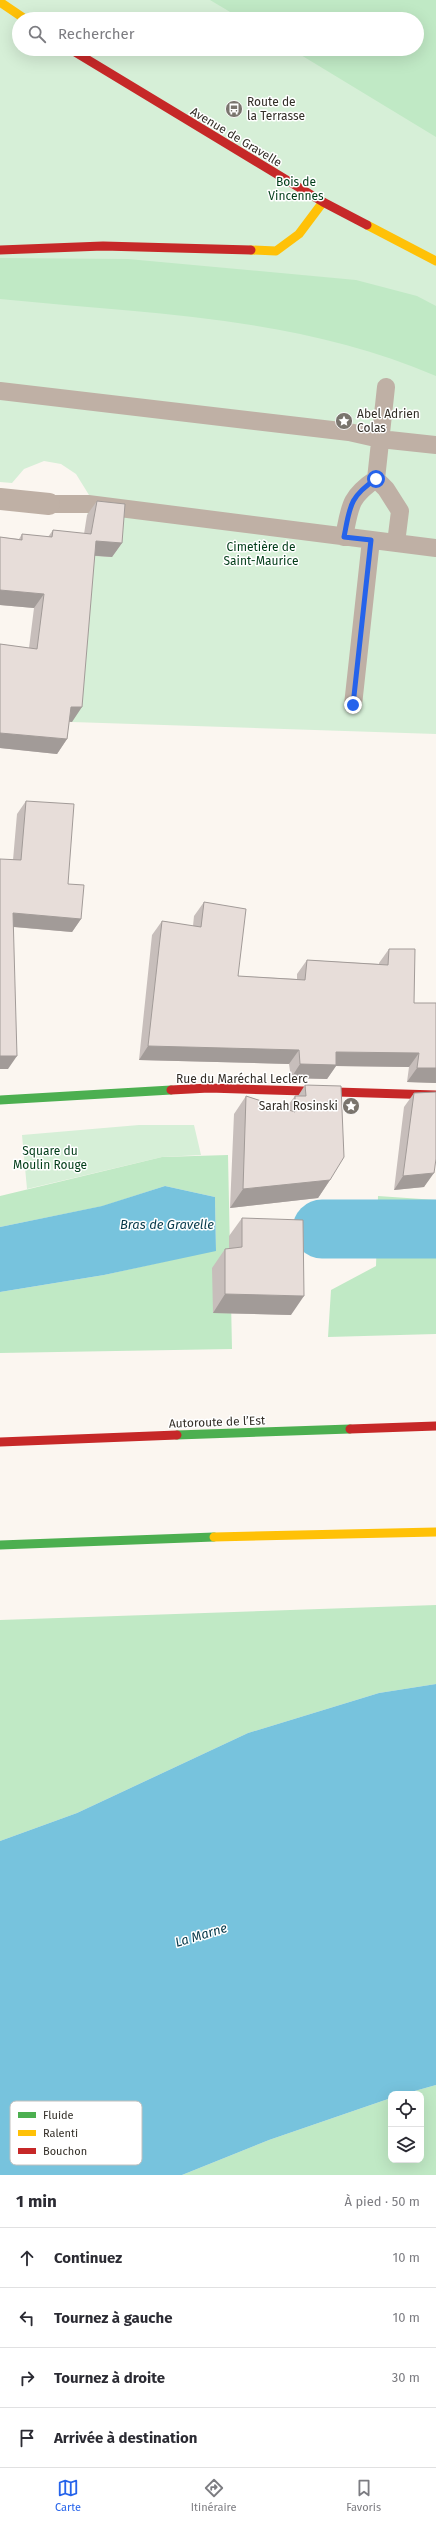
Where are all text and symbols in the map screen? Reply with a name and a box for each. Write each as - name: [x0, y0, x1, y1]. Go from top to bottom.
- search box: [12, 12, 424, 56]
- icon: search: [26, 23, 48, 45]
- text: Rechercher: [58, 25, 134, 43]
- place label: Route de la Terrasse: [247, 95, 305, 123]
- bus stop icon: Route de la Terrasse: [224, 99, 244, 119]
- street label: Avenue de Gravelle: [188, 104, 284, 170]
- park label: Bois de Vincennes: [268, 175, 324, 203]
- place label: Abel Adrien Colas: [357, 407, 420, 435]
- place icon: Abel Adrien Colas: [334, 411, 354, 431]
- route start: [367, 470, 385, 488]
- park label: Cimetière de Saint-Maurice: [223, 540, 299, 568]
- route end: [344, 696, 362, 714]
- street label: Rue du Maréchal Leclerc: [176, 1072, 308, 1086]
- place icon: Sarah Rosinski: [341, 1096, 361, 1116]
- place label: Sarah Rosinski: [259, 1099, 338, 1113]
- park label: Square du Moulin Rouge: [13, 1144, 87, 1172]
- water label: Bras de Gravelle: [120, 1217, 214, 1232]
- street label: Autoroute de l’Est: [169, 1413, 266, 1431]
- water label: La Marne: [173, 1920, 229, 1950]
- map controls: [388, 2091, 424, 2163]
- button: locate: [388, 2091, 424, 2127]
- legend: [10, 2101, 142, 2165]
- text: Fluide: [43, 2109, 74, 2122]
- text: Ralenti: [43, 2127, 78, 2140]
- button: layers: [388, 2127, 424, 2163]
- text: Bouchon: [43, 2145, 87, 2158]
- text: 1 min: [16, 2191, 57, 2212]
- text: À pied · 50 m: [344, 2194, 420, 2209]
- icon: ahead: [16, 2247, 38, 2269]
- text: Continuez: [54, 2249, 122, 2267]
- text: 10 m: [393, 2250, 420, 2265]
- icon: left: [16, 2307, 38, 2329]
- text: Tournez à gauche: [54, 2309, 173, 2327]
- text: 10 m: [393, 2310, 420, 2325]
- icon: right: [16, 2367, 38, 2389]
- text: Tournez à droite: [54, 2369, 165, 2387]
- text: 30 m: [392, 2370, 420, 2385]
- icon: arrive: [16, 2427, 38, 2449]
- text: Arrivée à destination: [54, 2429, 197, 2447]
- tab: Carte: [55, 2477, 81, 2514]
- tab: Itinéraire: [191, 2477, 236, 2514]
- tab: Favoris: [346, 2477, 381, 2514]

